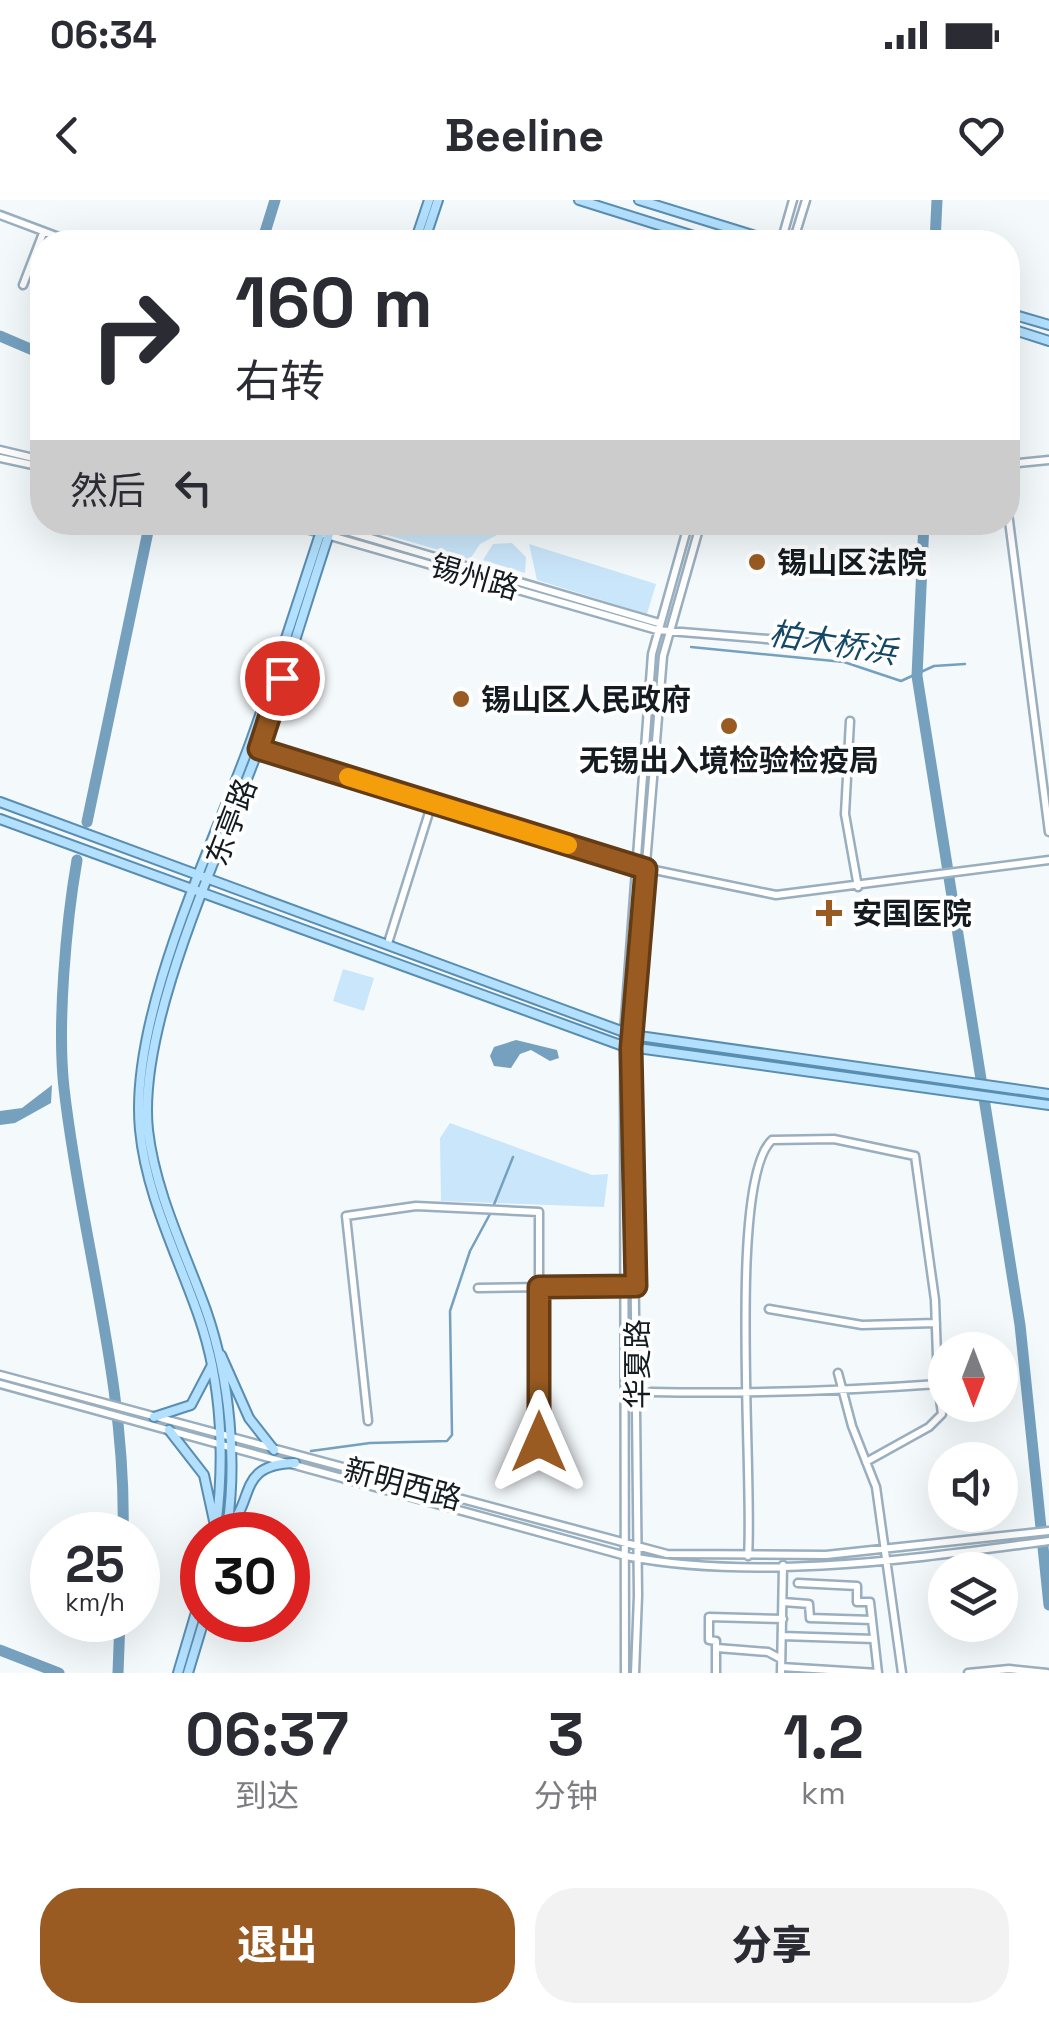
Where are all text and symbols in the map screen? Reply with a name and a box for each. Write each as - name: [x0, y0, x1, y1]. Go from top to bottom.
- text: 06:34: [50, 11, 157, 59]
- text: Beeline: [445, 107, 604, 164]
- icon: back: [40, 108, 95, 163]
- icon: heart: [954, 108, 1009, 163]
- text: 160 m: [235, 258, 433, 347]
- icon: right: [70, 270, 200, 400]
- text: 右转: [235, 353, 325, 410]
- icon: left: [166, 460, 221, 515]
- text: 然后: [70, 467, 146, 515]
- place label: 锡山区法院: [777, 543, 927, 582]
- street label: 锡州路: [426, 546, 524, 608]
- marker: 锡山区法院: [746, 551, 768, 573]
- water label: 柏木桥浜: [767, 613, 902, 673]
- pin: [240, 636, 325, 721]
- icon: arrive: [255, 651, 310, 706]
- place label: 锡山区人民政府: [481, 680, 691, 719]
- marker: 锡山区人民政府: [450, 688, 472, 710]
- marker: 无锡出入境检验检疫局: [718, 715, 740, 737]
- place label: 无锡出入境检验检疫局: [579, 741, 879, 780]
- street label: 东亭路: [197, 773, 265, 871]
- place label: 安国医院: [852, 894, 972, 933]
- marker: 安国医院: [816, 900, 842, 926]
- street label: 华夏路: [618, 1319, 657, 1409]
- north arrow: [928, 1332, 1018, 1422]
- map controls: [928, 1332, 1018, 1642]
- position arrow: [487, 1390, 591, 1494]
- button: sound: [928, 1442, 1018, 1532]
- street label: 新明西路: [340, 1450, 466, 1518]
- speed limit sign: 30: [180, 1512, 310, 1642]
- text: 25: [65, 1533, 125, 1597]
- button: layers: [928, 1552, 1018, 1642]
- text: km/h: [65, 1586, 125, 1618]
- text: 06:37: [185, 1696, 349, 1773]
- text: 3: [548, 1696, 584, 1773]
- text: 1.2: [783, 1699, 864, 1776]
- text: km: [801, 1773, 846, 1813]
- text: 到达: [235, 1776, 299, 1816]
- text: 分钟: [534, 1776, 598, 1816]
- button: 退出: [40, 1888, 515, 2003]
- button: 分享: [535, 1888, 1009, 2003]

